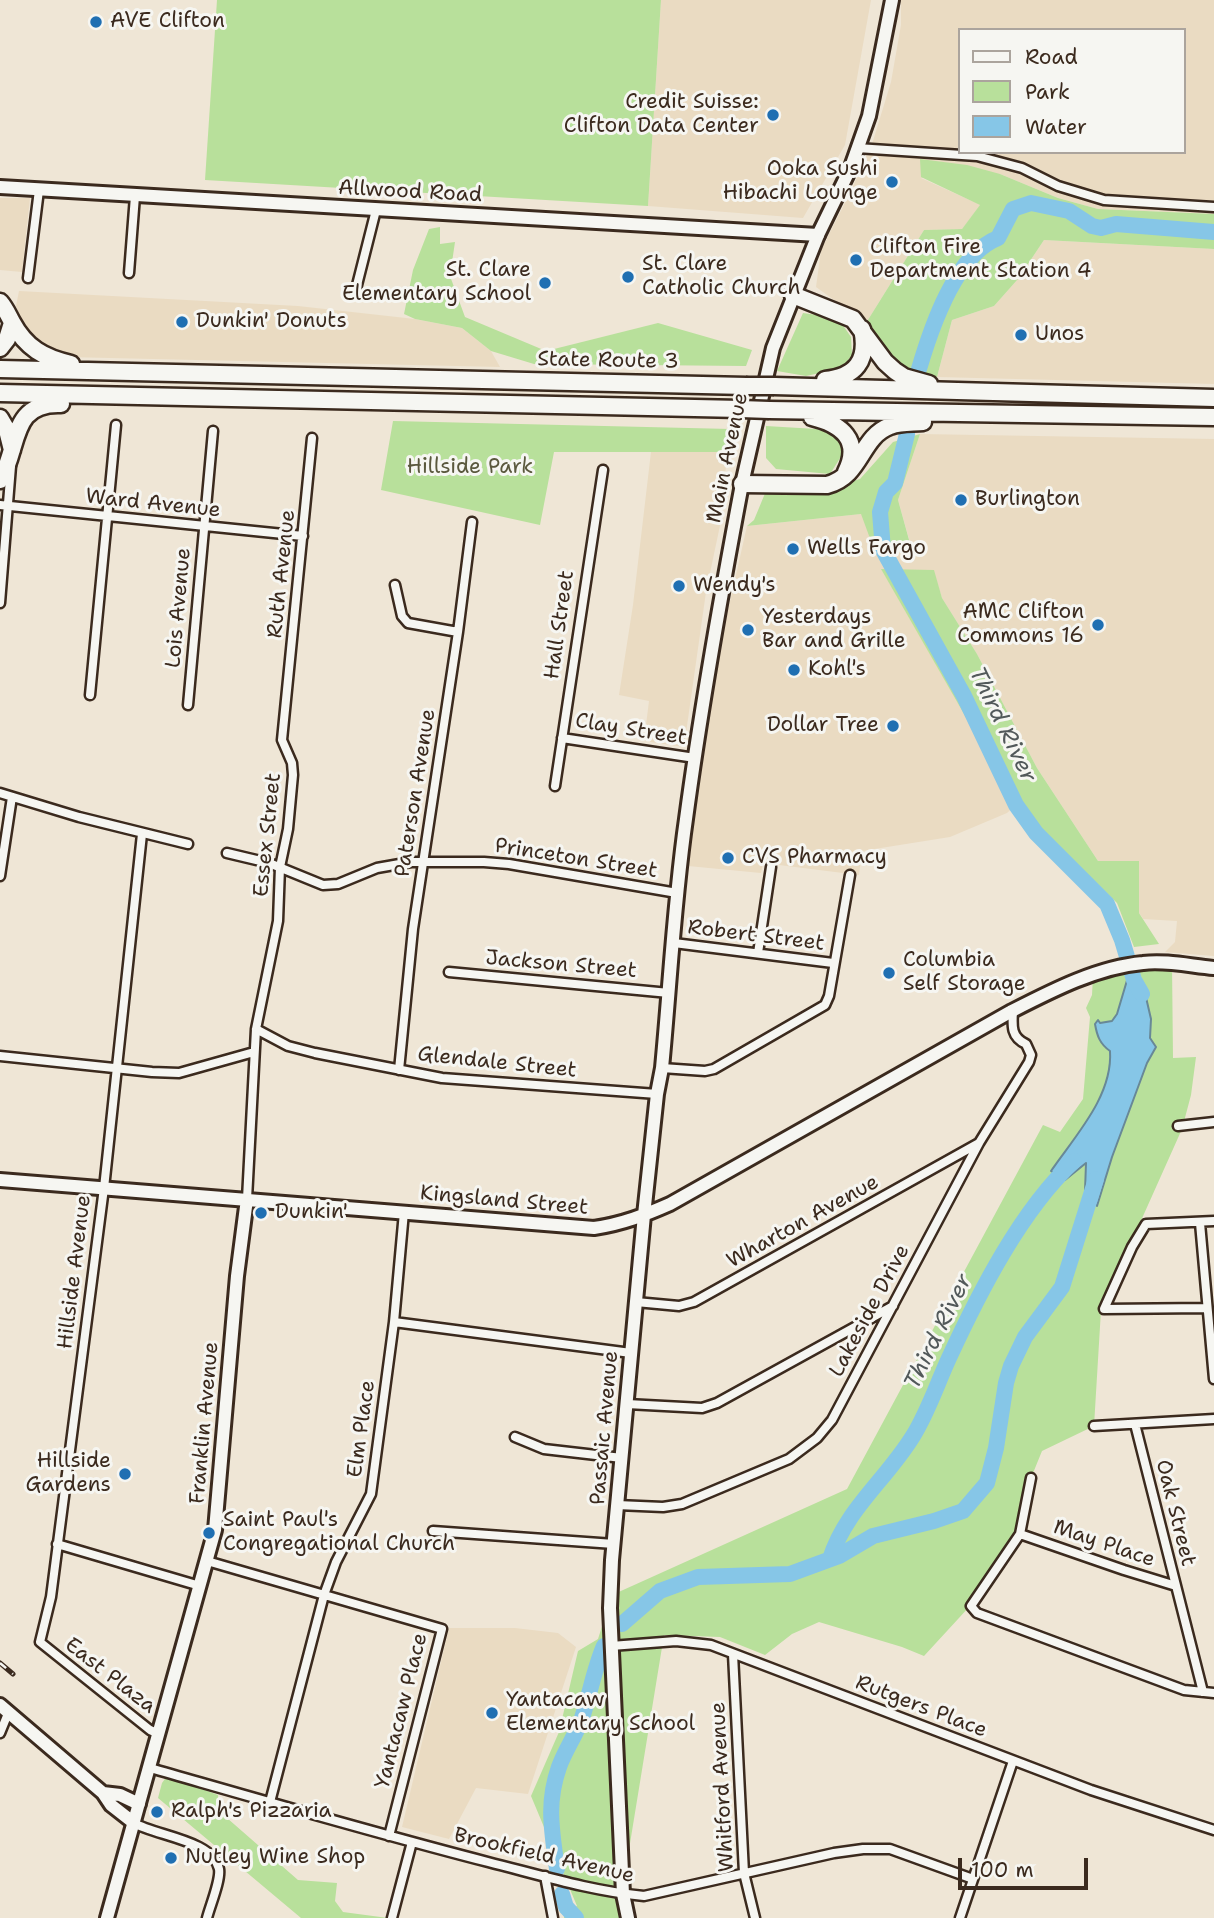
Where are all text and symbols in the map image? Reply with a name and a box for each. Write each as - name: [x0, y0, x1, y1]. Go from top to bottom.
- place label: AVE Clifton: [110, 9, 225, 35]
- marker: AVE Clifton: [88, 14, 104, 30]
- legend: [958, 28, 1186, 154]
- text: Road: [1025, 43, 1078, 71]
- text: Park: [1025, 78, 1070, 106]
- place label: Credit Suisse: Clifton Data Center: [564, 90, 759, 140]
- marker: Credit Suisse: Clifton Data Center: [765, 107, 781, 123]
- text: Water: [1025, 113, 1087, 141]
- place label: Ooka Sushi Hibachi Lounge: [723, 157, 878, 207]
- marker: Ooka Sushi Hibachi Lounge: [884, 174, 900, 190]
- street label: Allwood Road: [337, 176, 483, 208]
- place label: Clifton Fire Department Station 4: [870, 235, 1092, 285]
- place label: St. Clare Catholic Church: [642, 252, 801, 302]
- marker: Clifton Fire Department Station 4: [848, 252, 864, 268]
- place label: St. Clare Elementary School: [342, 258, 531, 308]
- marker: St. Clare Catholic Church: [620, 269, 636, 285]
- marker: St. Clare Elementary School: [537, 275, 553, 291]
- place label: Dunkin' Donuts: [196, 309, 347, 335]
- marker: Dunkin' Donuts: [174, 314, 190, 330]
- place label: Unos: [1035, 322, 1085, 348]
- marker: Unos: [1013, 327, 1029, 343]
- street label: State Route 3: [537, 347, 679, 375]
- street label: Main Avenue: [702, 390, 754, 526]
- park label: Hillside Park: [407, 455, 533, 481]
- street label: Ward Avenue: [84, 484, 222, 524]
- place label: Burlington: [975, 487, 1080, 513]
- marker: Burlington: [953, 492, 969, 508]
- street label: Ruth Avenue: [263, 508, 301, 640]
- place label: Wells Fargo: [807, 536, 926, 562]
- marker: Wells Fargo: [785, 541, 801, 557]
- street label: Lois Avenue: [161, 547, 197, 669]
- street label: Hall Street: [540, 569, 580, 681]
- place label: Wendy's: [693, 573, 776, 599]
- marker: Wendy's: [671, 578, 687, 594]
- place label: AMC Clifton Commons 16: [957, 600, 1084, 650]
- place label: Yesterdays Bar and Grille: [762, 605, 906, 655]
- marker: AMC Clifton Commons 16: [1090, 617, 1106, 633]
- marker: Yesterdays Bar and Grille: [740, 622, 756, 638]
- place label: Kohl's: [808, 657, 866, 683]
- marker: Kohl's: [786, 662, 802, 678]
- water label: Third River: [962, 663, 1042, 787]
- street label: Paterson Avenue: [390, 707, 442, 879]
- street label: Clay Street: [573, 709, 689, 751]
- place label: Dollar Tree: [767, 713, 879, 739]
- marker: Dollar Tree: [885, 718, 901, 734]
- street label: Essex Street: [249, 772, 287, 898]
- street label: Princeton Street: [493, 834, 659, 884]
- place label: CVS Pharmacy: [742, 845, 887, 871]
- marker: CVS Pharmacy: [720, 850, 736, 866]
- street label: Robert Street: [686, 915, 826, 957]
- street label: Jackson Street: [484, 946, 638, 984]
- place label: Columbia Self Storage: [903, 948, 1026, 998]
- marker: Columbia Self Storage: [881, 965, 897, 981]
- street label: Glendale Street: [416, 1042, 578, 1084]
- street label: Wharton Avenue: [723, 1170, 883, 1274]
- street label: Kingsland Street: [419, 1181, 589, 1221]
- street label: Hillside Avenue: [53, 1193, 97, 1351]
- place label: Dunkin': [275, 1200, 348, 1226]
- marker: Dunkin': [253, 1205, 269, 1221]
- street label: Lakeside Drive: [824, 1240, 916, 1382]
- water label: Third River: [899, 1270, 979, 1394]
- street label: Franklin Avenue: [185, 1341, 225, 1505]
- street label: Passaic Avenue: [586, 1350, 624, 1506]
- street label: Elm Place: [343, 1379, 381, 1479]
- place label: Hillside Gardens: [25, 1449, 111, 1499]
- street label: Oak Street: [1150, 1457, 1200, 1569]
- marker: Hillside Gardens: [117, 1466, 133, 1482]
- place label: Saint Paul's Congregational Church: [223, 1508, 455, 1558]
- street label: May Place: [1050, 1515, 1158, 1573]
- marker: Saint Paul's Congregational Church: [201, 1525, 217, 1541]
- street label: Yantacaw Place: [371, 1631, 433, 1791]
- street label: East Plaza: [59, 1633, 161, 1719]
- street label: Rutgers Place: [852, 1670, 990, 1744]
- place label: Yantacaw Elementary School: [506, 1688, 695, 1738]
- street label: Whitford Avenue: [706, 1701, 740, 1873]
- marker: Yantacaw Elementary School: [484, 1705, 500, 1721]
- place label: Ralph's Pizzaria: [171, 1799, 332, 1825]
- marker: Ralph's Pizzaria: [149, 1804, 165, 1820]
- street label: Brookfield Avenue: [451, 1823, 637, 1889]
- scale bar: [962, 1844, 1092, 1888]
- place label: Nutley Wine Shop: [185, 1845, 365, 1871]
- marker: Nutley Wine Shop: [163, 1850, 179, 1866]
- text: 100 m: [971, 1856, 1034, 1884]

